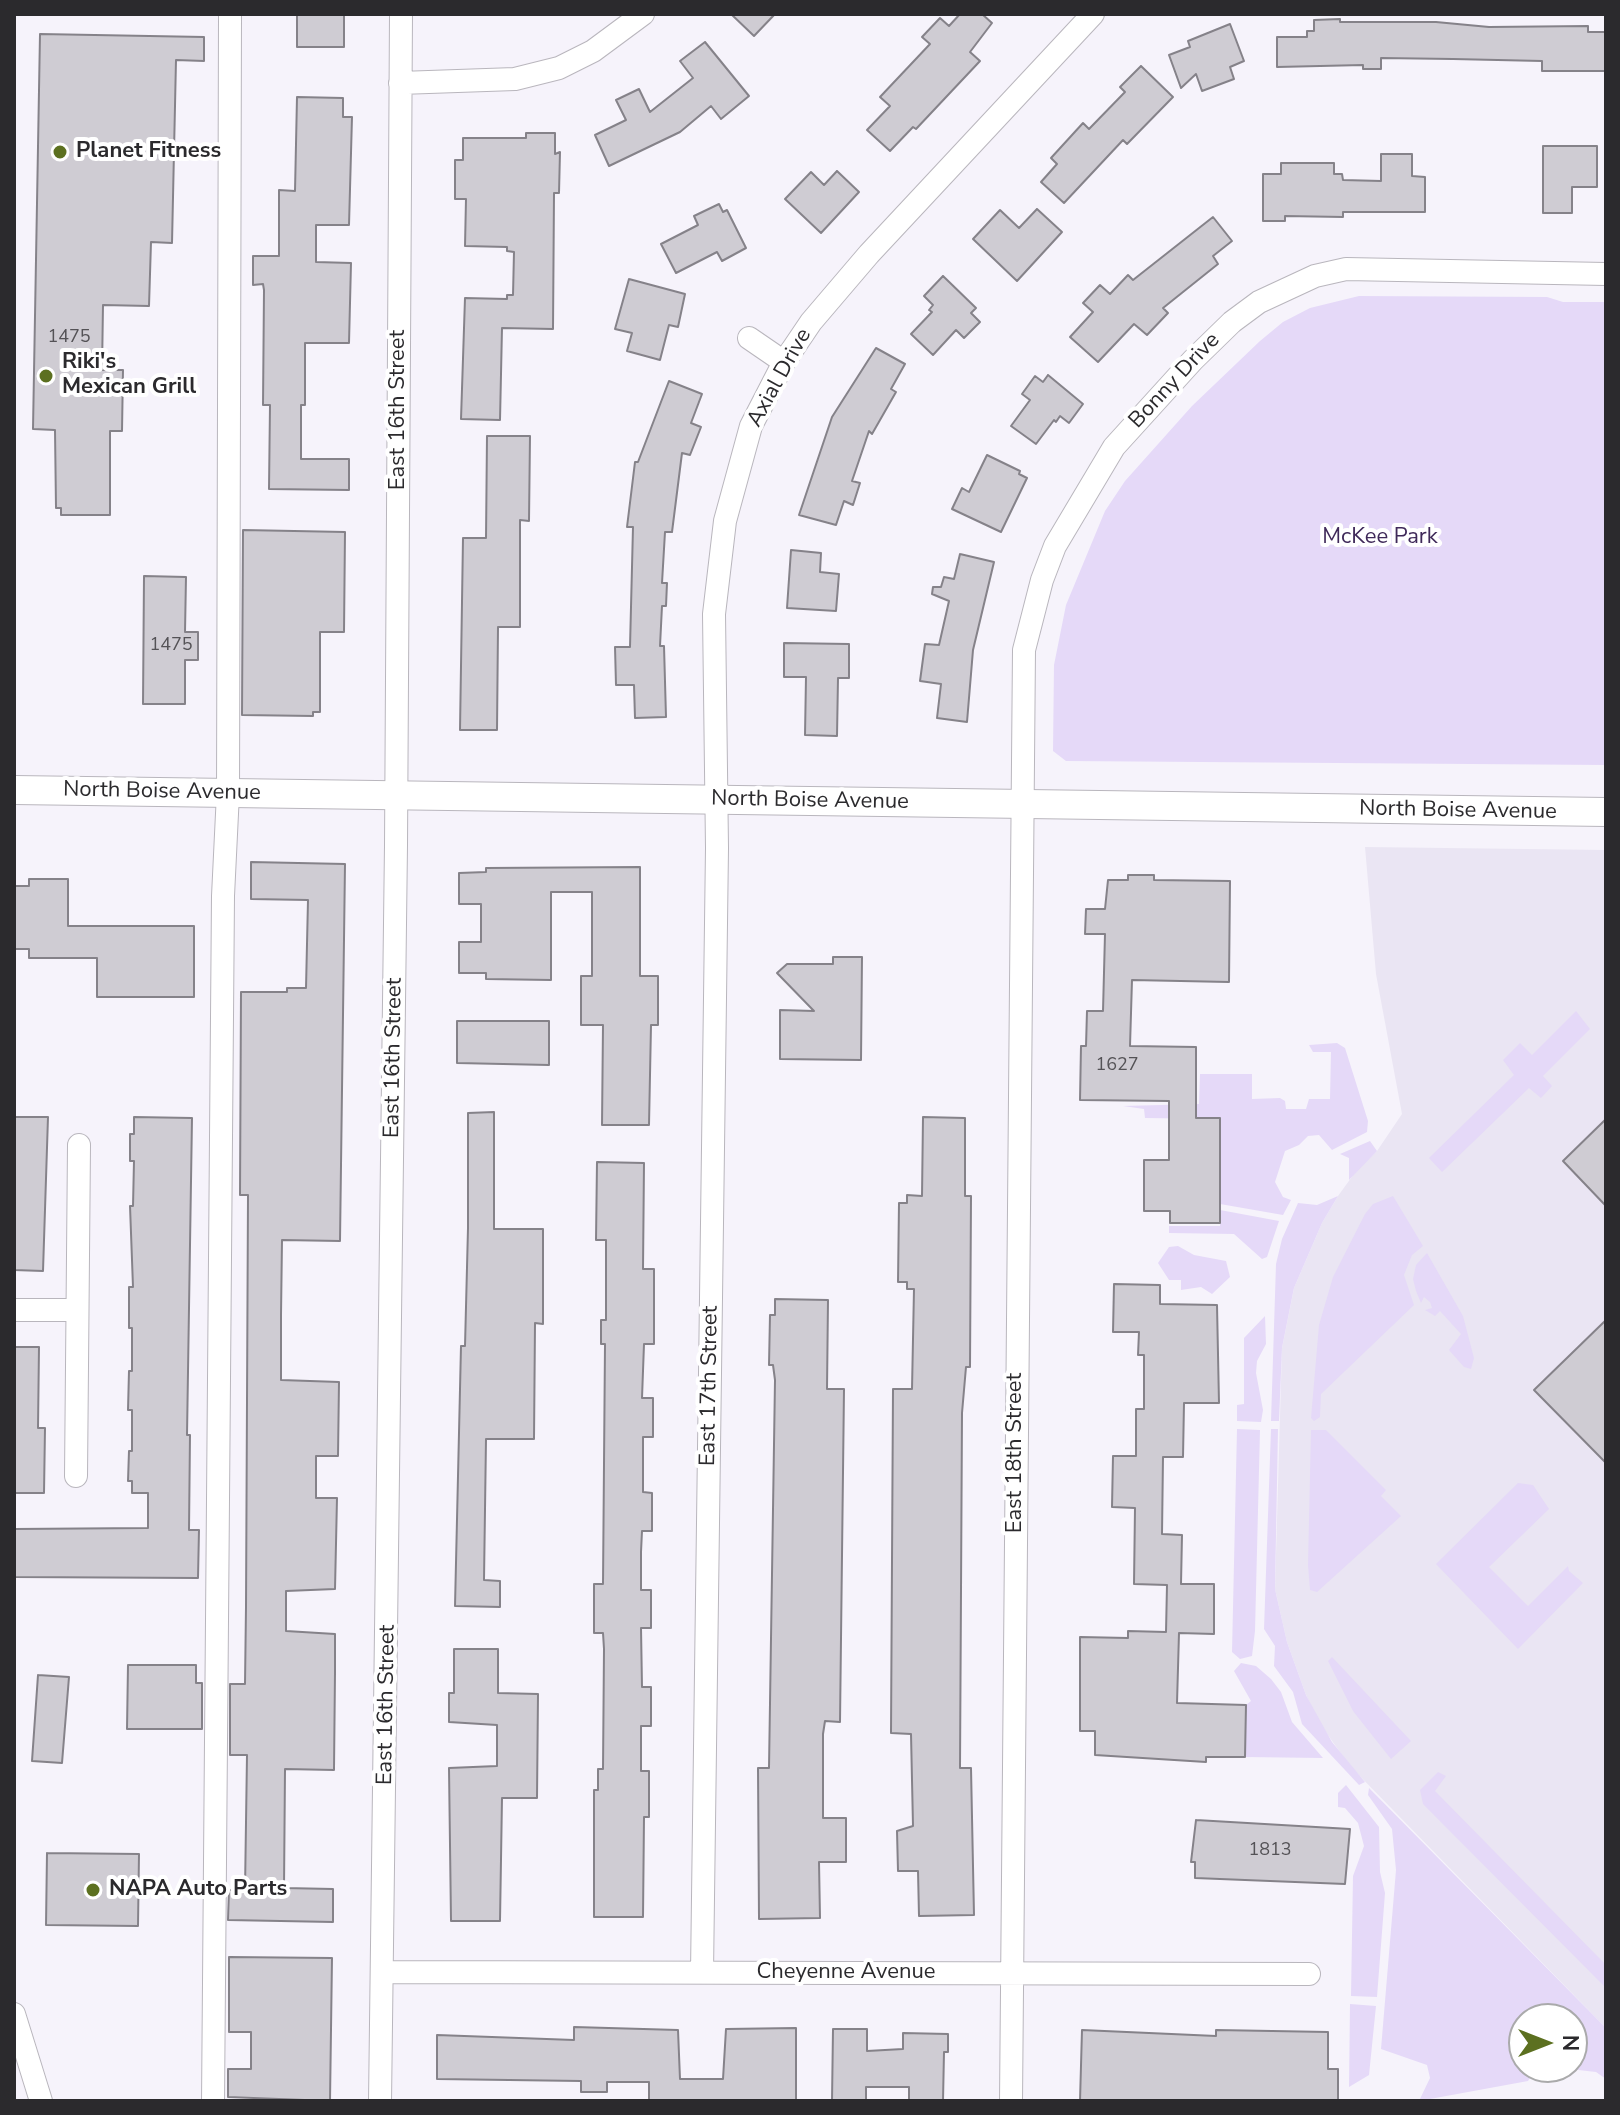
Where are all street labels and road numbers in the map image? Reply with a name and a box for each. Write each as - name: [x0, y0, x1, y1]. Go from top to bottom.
- street label: Axial Drive: [742, 324, 818, 432]
- street label: Bonny Drive: [1124, 328, 1226, 434]
- street label: East 16th Street: [386, 330, 412, 490]
- street label: North Boise Avenue: [63, 777, 261, 807]
- street label: North Boise Avenue: [711, 786, 909, 816]
- street label: North Boise Avenue: [1359, 796, 1557, 826]
- street label: East 16th Street: [379, 978, 409, 1138]
- street label: East 17th Street: [695, 1306, 725, 1466]
- street label: East 18th Street: [1003, 1373, 1029, 1533]
- street label: East 16th Street: [372, 1625, 402, 1785]
- street label: Cheyenne Avenue: [757, 1960, 935, 1986]

